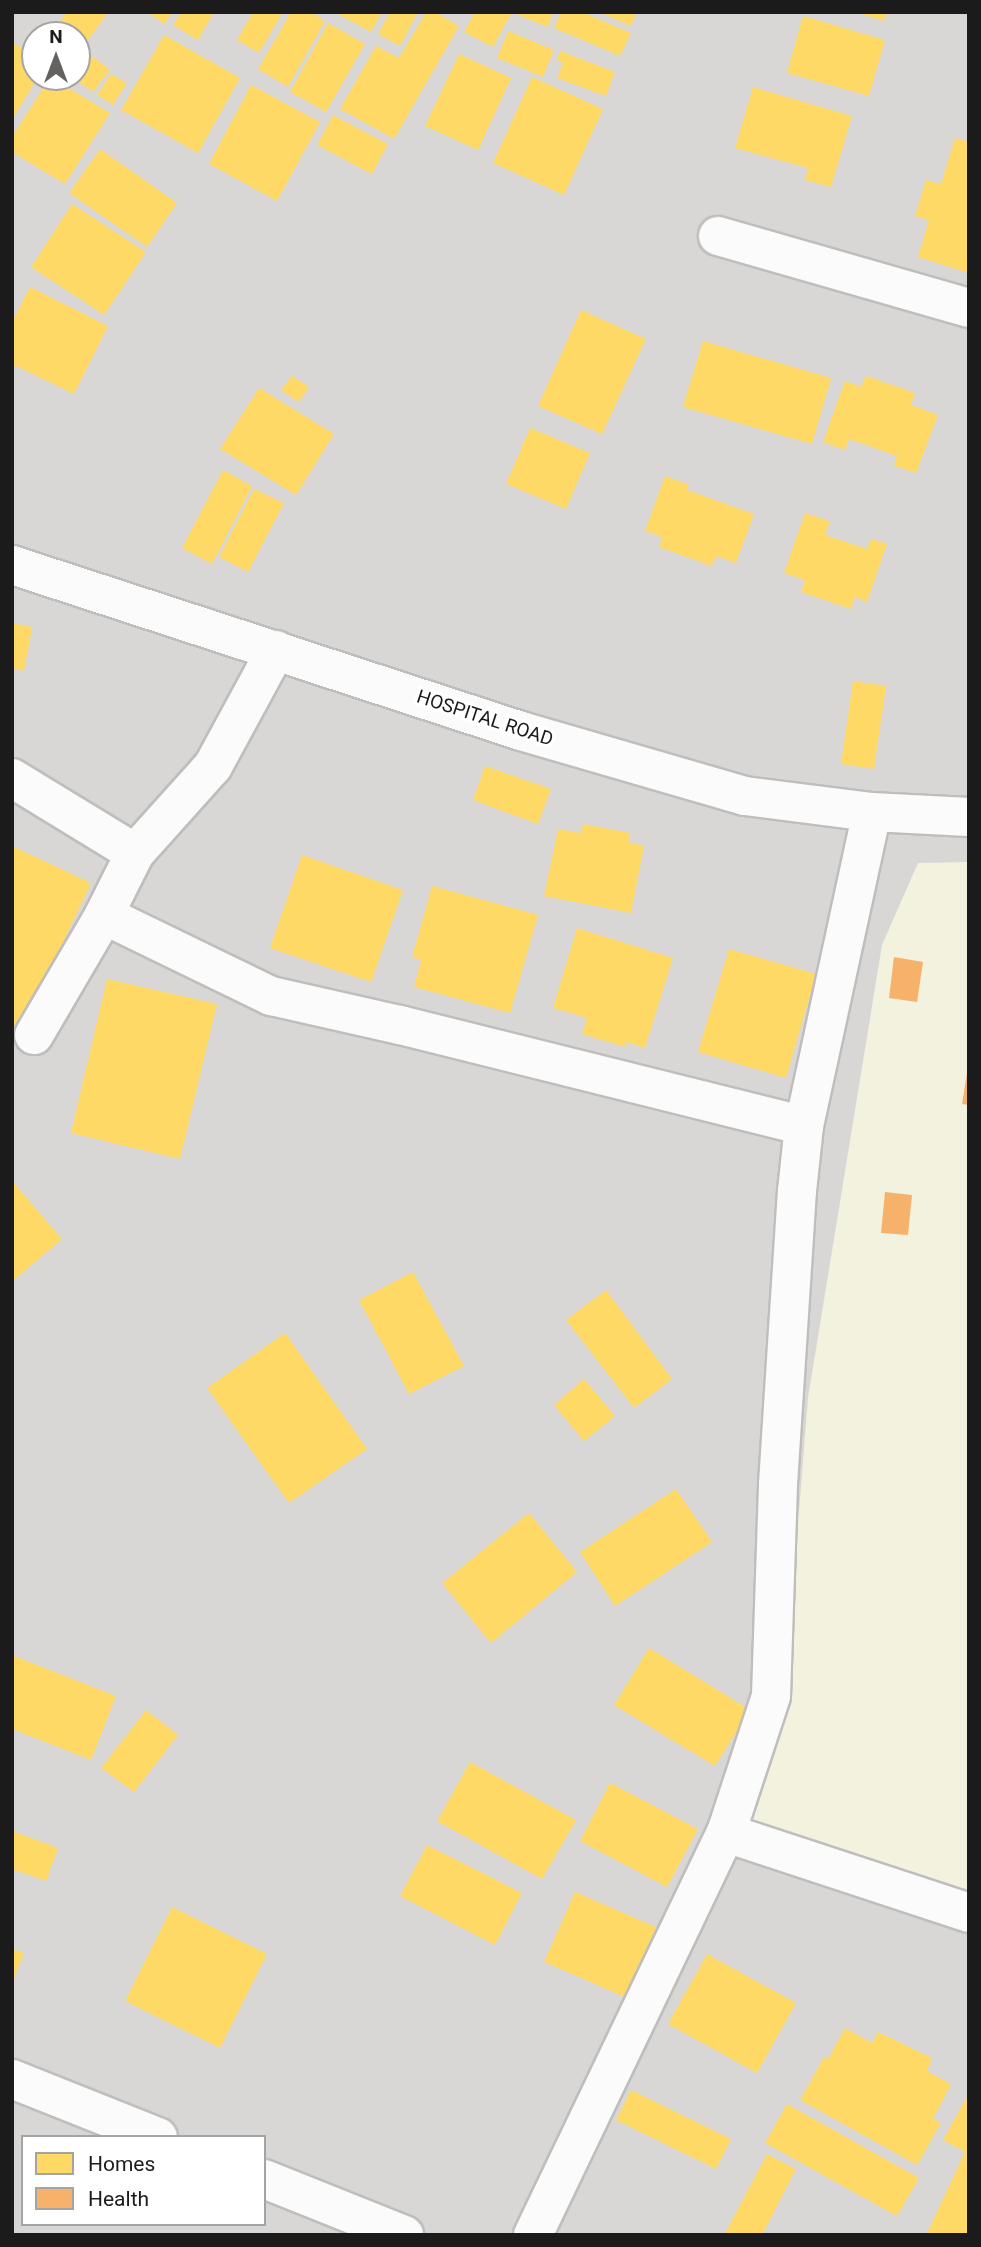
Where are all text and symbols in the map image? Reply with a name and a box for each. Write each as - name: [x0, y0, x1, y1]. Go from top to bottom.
- north arrow: [21, 21, 91, 91]
- text: N: [49, 25, 63, 48]
- street label: HOSPITAL ROAD: [414, 685, 556, 751]
- legend: [21, 2135, 266, 2226]
- text: Homes: [88, 2152, 155, 2176]
- text: Health: [88, 2187, 149, 2211]

